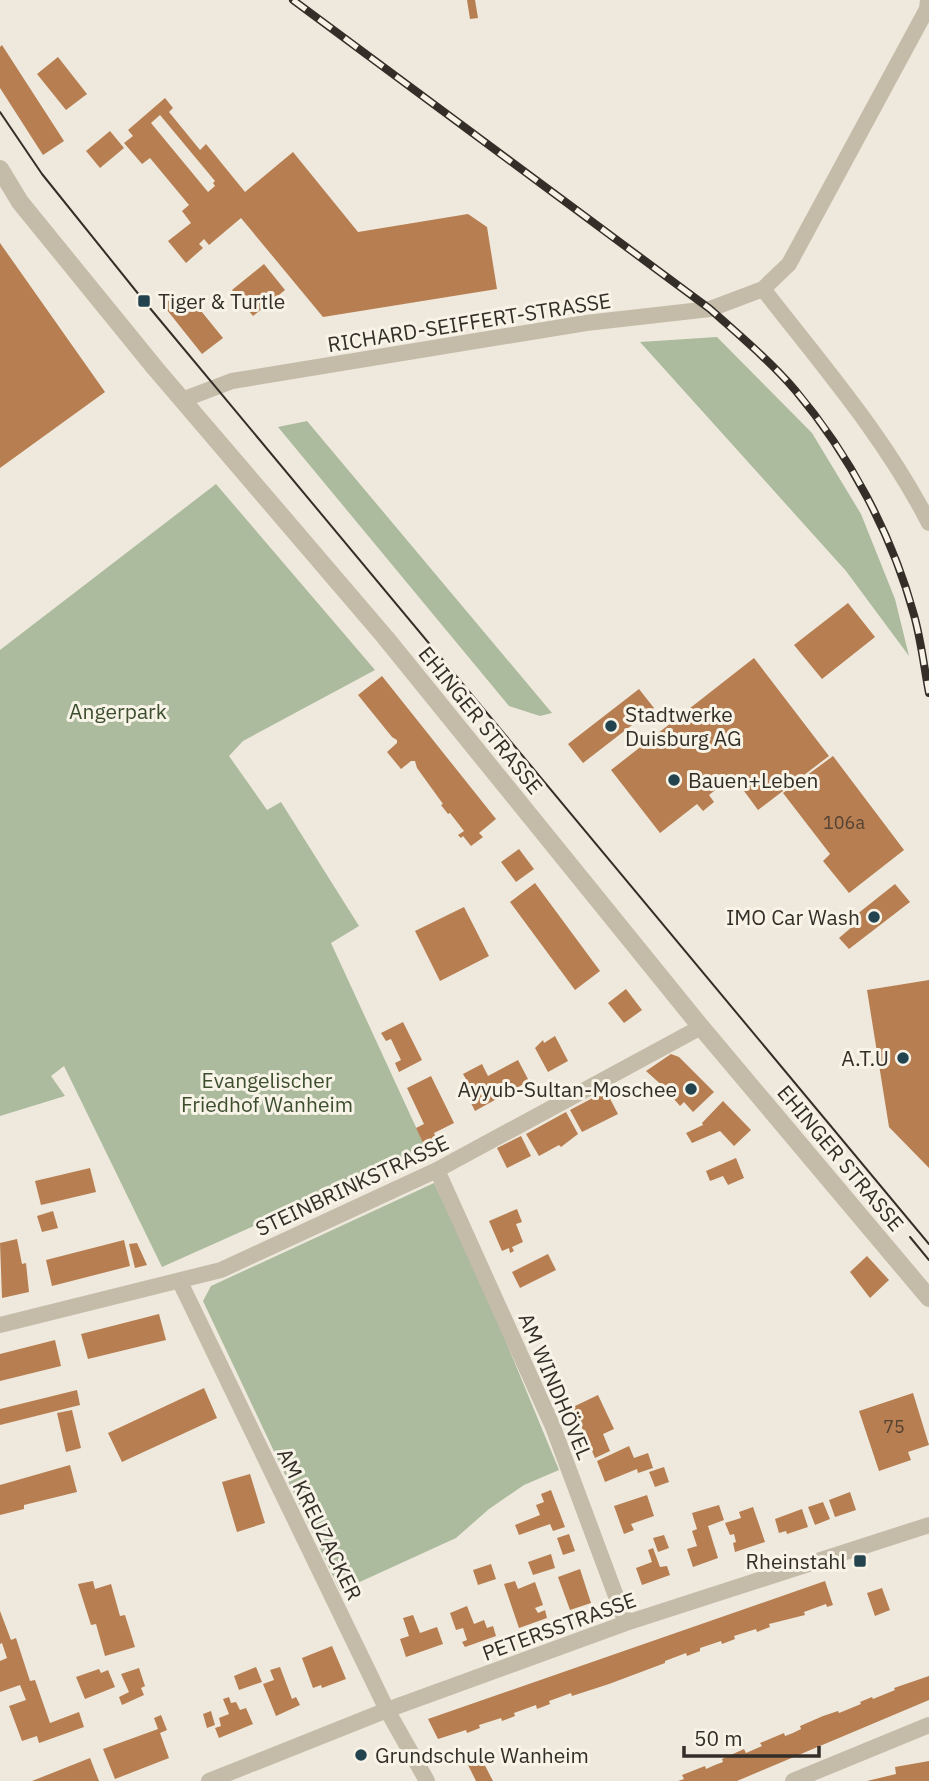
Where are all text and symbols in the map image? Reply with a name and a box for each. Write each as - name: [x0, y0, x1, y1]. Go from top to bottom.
- street label: RICHARD-SEIFFERT-STRASSE: [325, 286, 613, 358]
- place label: Tiger & Turtle: [158, 287, 285, 315]
- marker: Tiger & Turtle: [136, 293, 152, 309]
- street label: EHINGER STRASSE: [413, 640, 549, 800]
- park label: Angerpark: [69, 697, 167, 725]
- place label: Stadtwerke Duisburg AG: [625, 700, 742, 752]
- marker: Stadtwerke Duisburg AG: [603, 718, 619, 734]
- place label: Bauen+Leben: [688, 766, 818, 794]
- marker: Bauen+Leben: [666, 772, 682, 788]
- house number: 106a: [823, 811, 865, 834]
- place label: IMO Car Wash: [726, 903, 860, 931]
- marker: IMO Car Wash: [866, 909, 882, 925]
- place label: A.T.U: [841, 1044, 889, 1072]
- marker: A.T.U: [895, 1050, 911, 1066]
- park label: Evangelischer Friedhof Wanheim: [181, 1066, 353, 1118]
- place label: Ayyub-Sultan-Moschee: [457, 1075, 677, 1103]
- street label: EHINGER STRASSE: [772, 1079, 910, 1237]
- marker: Ayyub-Sultan-Moschee: [683, 1081, 699, 1097]
- street label: STEINBRINKSTRASSE: [251, 1128, 453, 1242]
- street label: AM WINDHÖVEL: [513, 1308, 599, 1464]
- house number: 75: [883, 1415, 905, 1438]
- street label: AM KREUZACKER: [271, 1443, 369, 1605]
- place label: Rheinstahl: [746, 1547, 846, 1575]
- marker: Rheinstahl: [852, 1553, 868, 1569]
- street label: PETERSSTRASSE: [478, 1585, 640, 1667]
- scale bar: [684, 1714, 819, 1758]
- text: 50 m: [694, 1724, 743, 1752]
- place label: Grundschule Wanheim: [375, 1741, 589, 1769]
- marker: Grundschule Wanheim: [353, 1747, 369, 1763]

